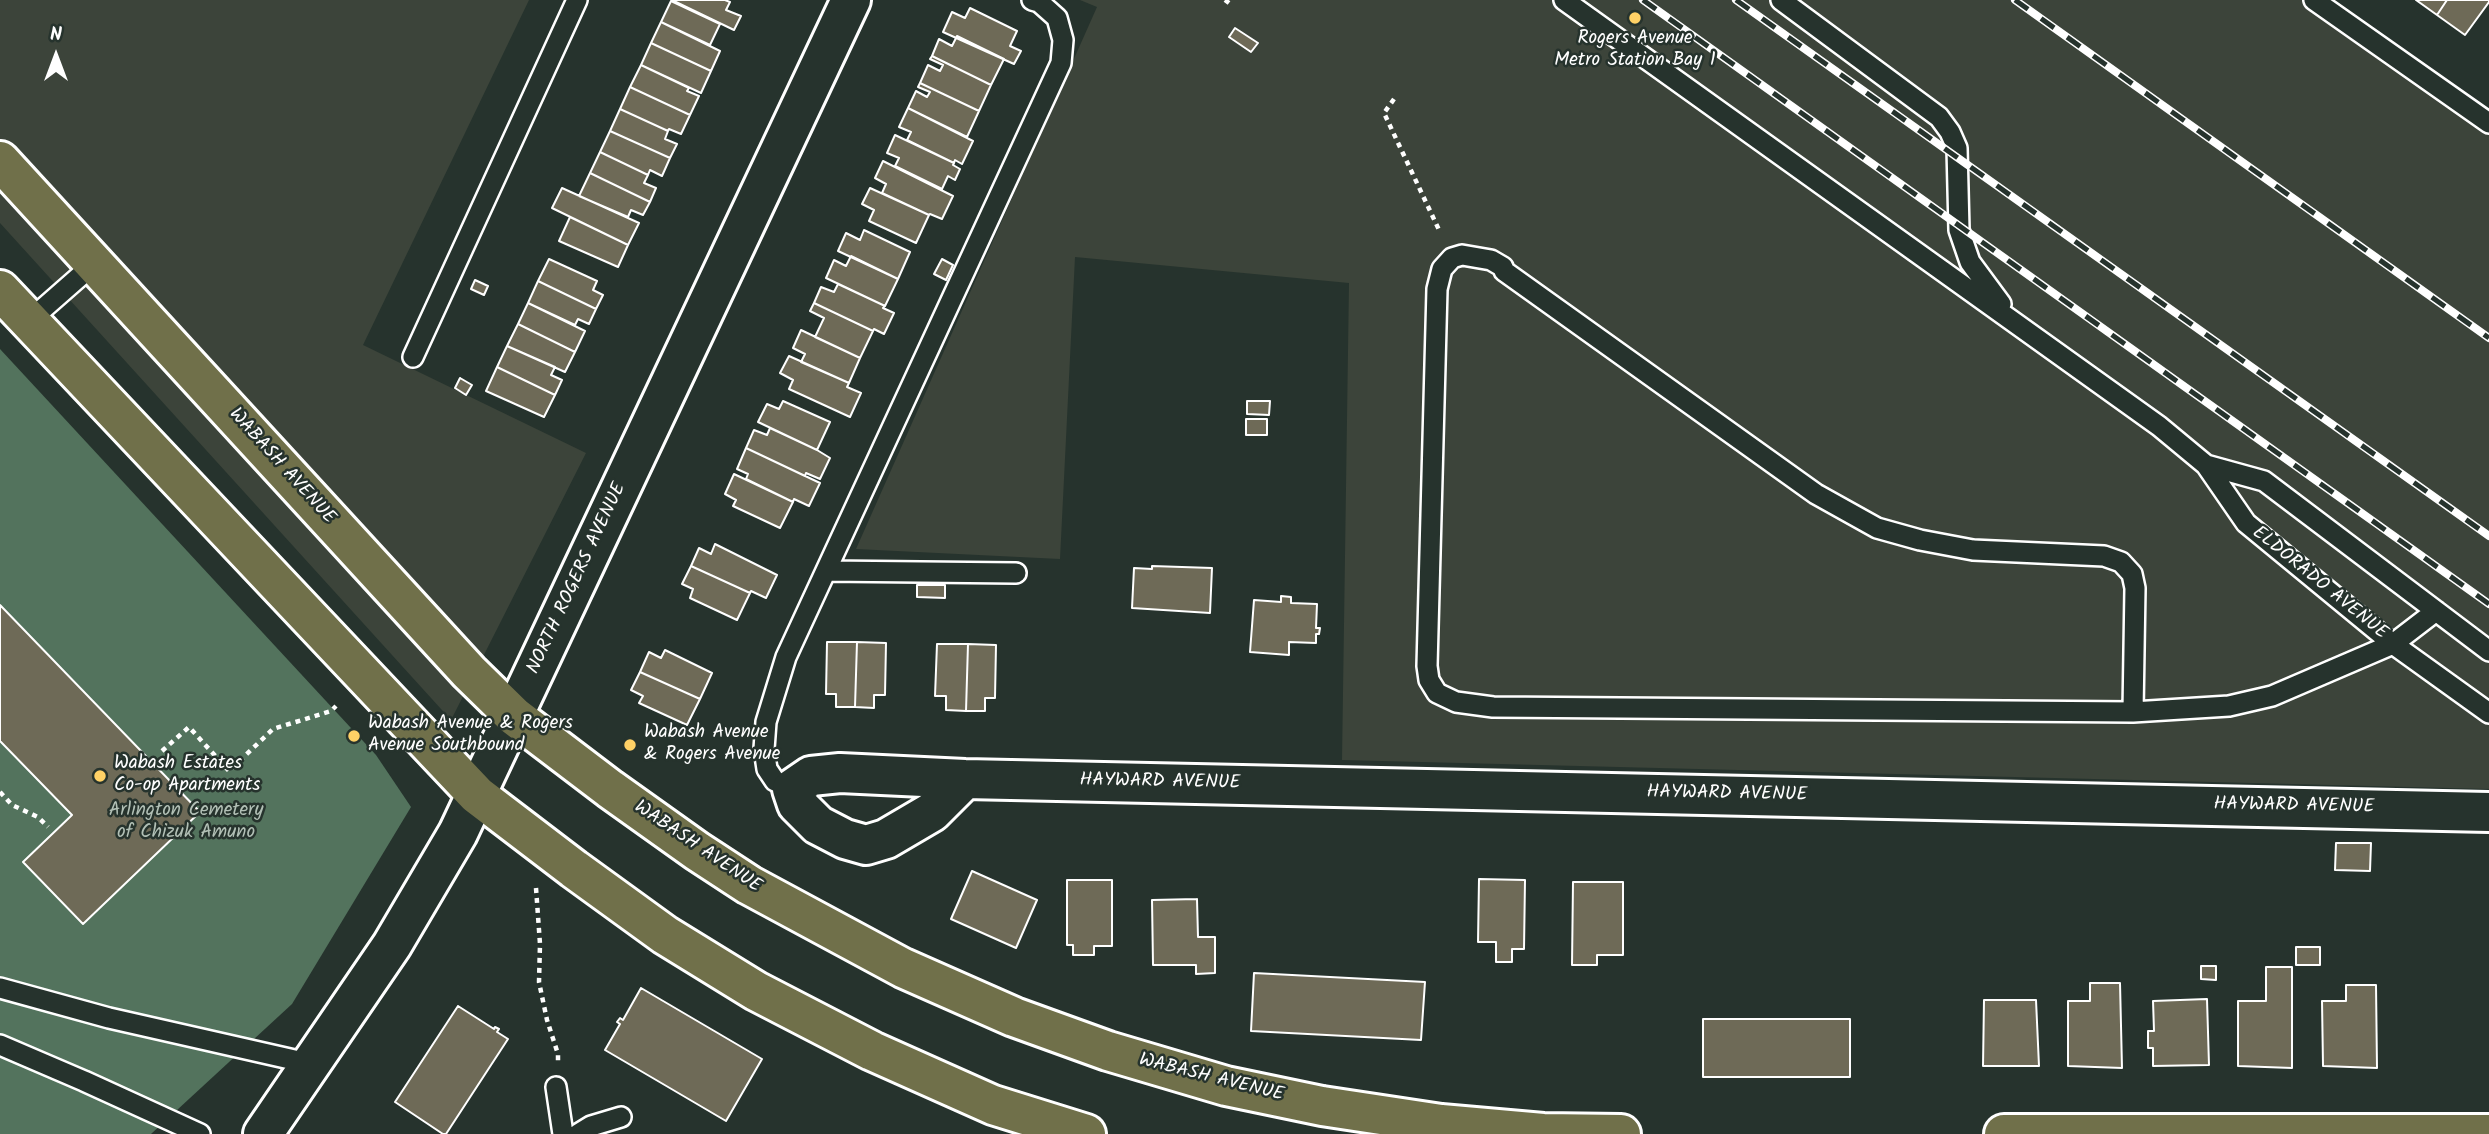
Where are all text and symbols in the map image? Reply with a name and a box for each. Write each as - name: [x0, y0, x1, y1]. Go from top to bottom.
- marker: Rogers Avenue Metro Station Bay 1: [1627, 10, 1643, 26]
- text: N: [50, 20, 62, 50]
- north arrow: [21, 21, 91, 91]
- place label: Rogers Avenue Metro Station Bay 1: [1554, 29, 1716, 73]
- street label: WABASH AVENUE: [223, 404, 339, 530]
- street label: NORTH ROGERS AVENUE: [524, 480, 632, 678]
- street label: ELDORADO AVENUE: [2247, 522, 2391, 646]
- place label: Wabash Avenue & Rogers Avenue Southbound: [368, 714, 573, 758]
- place label: Wabash Avenue & Rogers Avenue: [644, 723, 780, 767]
- marker: Wabash Avenue & Rogers Avenue Southbound: [346, 728, 362, 744]
- marker: Wabash Avenue & Rogers Avenue: [622, 737, 638, 753]
- place label: Wabash Estates Co-op Apartments: [114, 754, 260, 798]
- marker: Wabash Estates Co-op Apartments: [92, 768, 108, 784]
- street label: HAYWARD AVENUE: [1079, 770, 1241, 796]
- street label: HAYWARD AVENUE: [1646, 782, 1808, 808]
- street label: HAYWARD AVENUE: [2213, 794, 2375, 820]
- street label: WABASH AVENUE: [629, 797, 765, 899]
- park label: Arlington Cemetery of Chizuk Amuno: [109, 801, 263, 845]
- street label: WABASH AVENUE: [1136, 1050, 1286, 1108]

